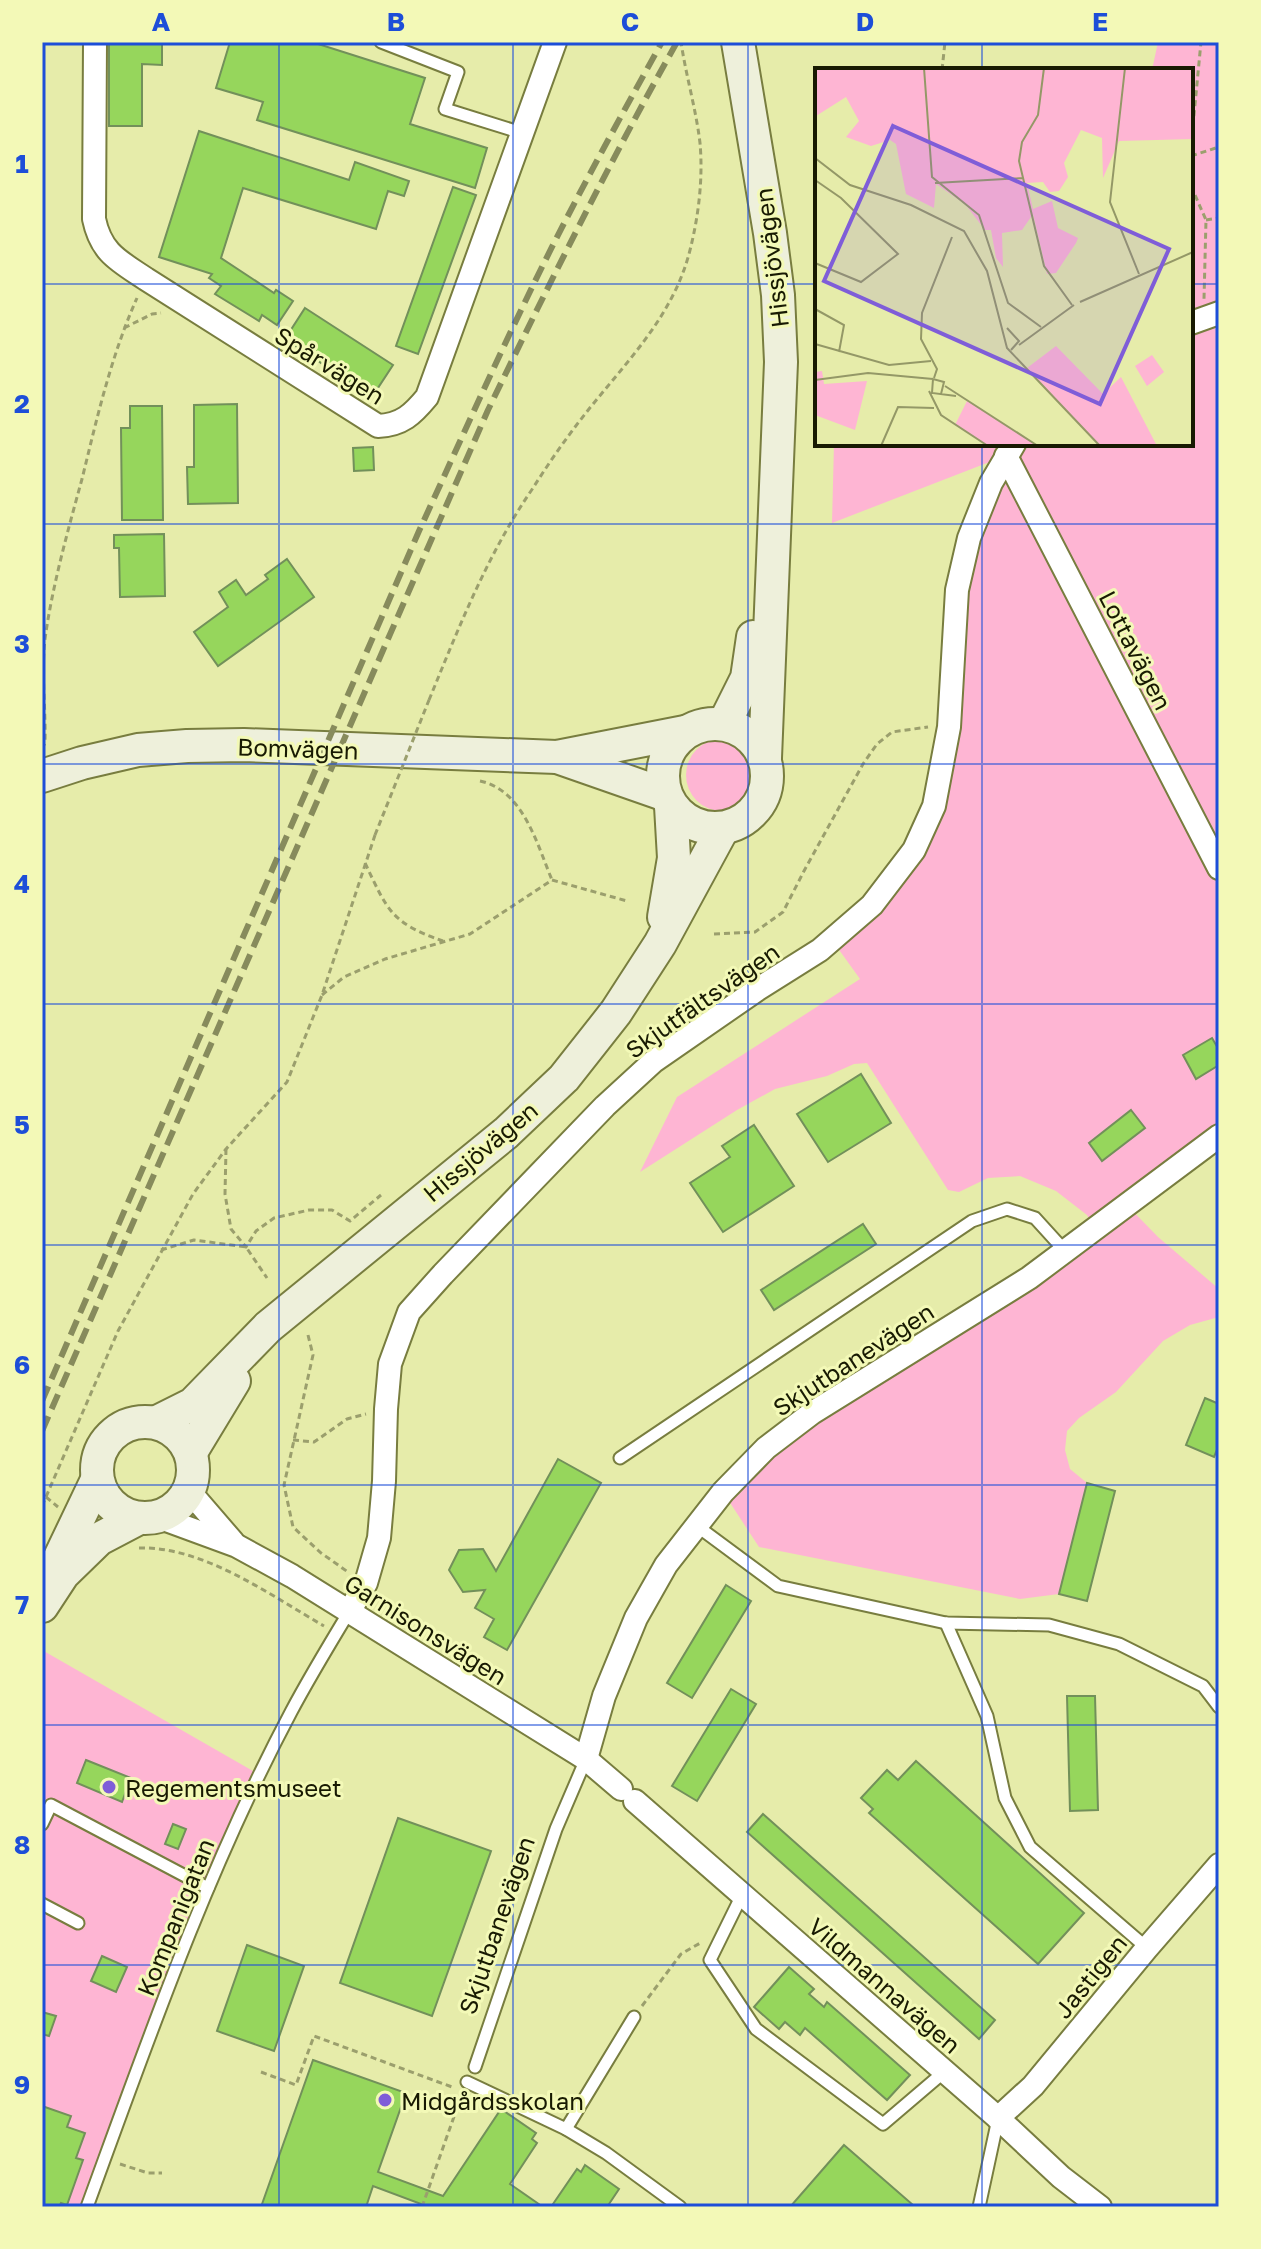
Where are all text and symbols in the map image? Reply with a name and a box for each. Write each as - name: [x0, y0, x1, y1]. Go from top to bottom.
- text: A: [152, 6, 171, 37]
- text: B: [387, 6, 405, 37]
- text: C: [621, 6, 639, 37]
- text: D: [856, 6, 874, 37]
- text: E: [1092, 6, 1108, 37]
- inset map: [815, 68, 1193, 446]
- text: 1: [15, 148, 29, 179]
- street label: Hissjövägen: [748, 187, 794, 329]
- street label: Spårvägen: [270, 320, 390, 410]
- text: 2: [14, 388, 30, 419]
- street label: Lottavägen: [1094, 586, 1178, 714]
- text: 3: [14, 628, 30, 659]
- street label: Bomvägen: [237, 731, 359, 765]
- text: 4: [14, 868, 30, 899]
- street label: Skjutfältsvägen: [620, 936, 784, 1064]
- street label: Hissjövägen: [417, 1095, 543, 1207]
- text: 5: [14, 1109, 30, 1140]
- street label: Skjutbanevägen: [767, 1296, 939, 1422]
- text: 6: [14, 1349, 30, 1380]
- street label: Garnisonsvägen: [340, 1568, 512, 1690]
- text: 7: [15, 1589, 29, 1620]
- place label: Regementsmuseet: [125, 1773, 342, 1802]
- marker: Regementsmuseet: [100, 1778, 118, 1796]
- text: 8: [14, 1829, 30, 1860]
- street label: Skjutbanevägen: [452, 1832, 540, 2018]
- street label: Kompanigatan: [130, 1834, 220, 2000]
- street label: Vildmannavägen: [803, 1911, 967, 2059]
- street label: Jastigen: [1048, 1928, 1132, 2024]
- text: 9: [14, 2069, 30, 2100]
- place label: Midgårdsskolan: [401, 2086, 584, 2115]
- marker: Midgårdsskolan: [376, 2091, 394, 2109]

